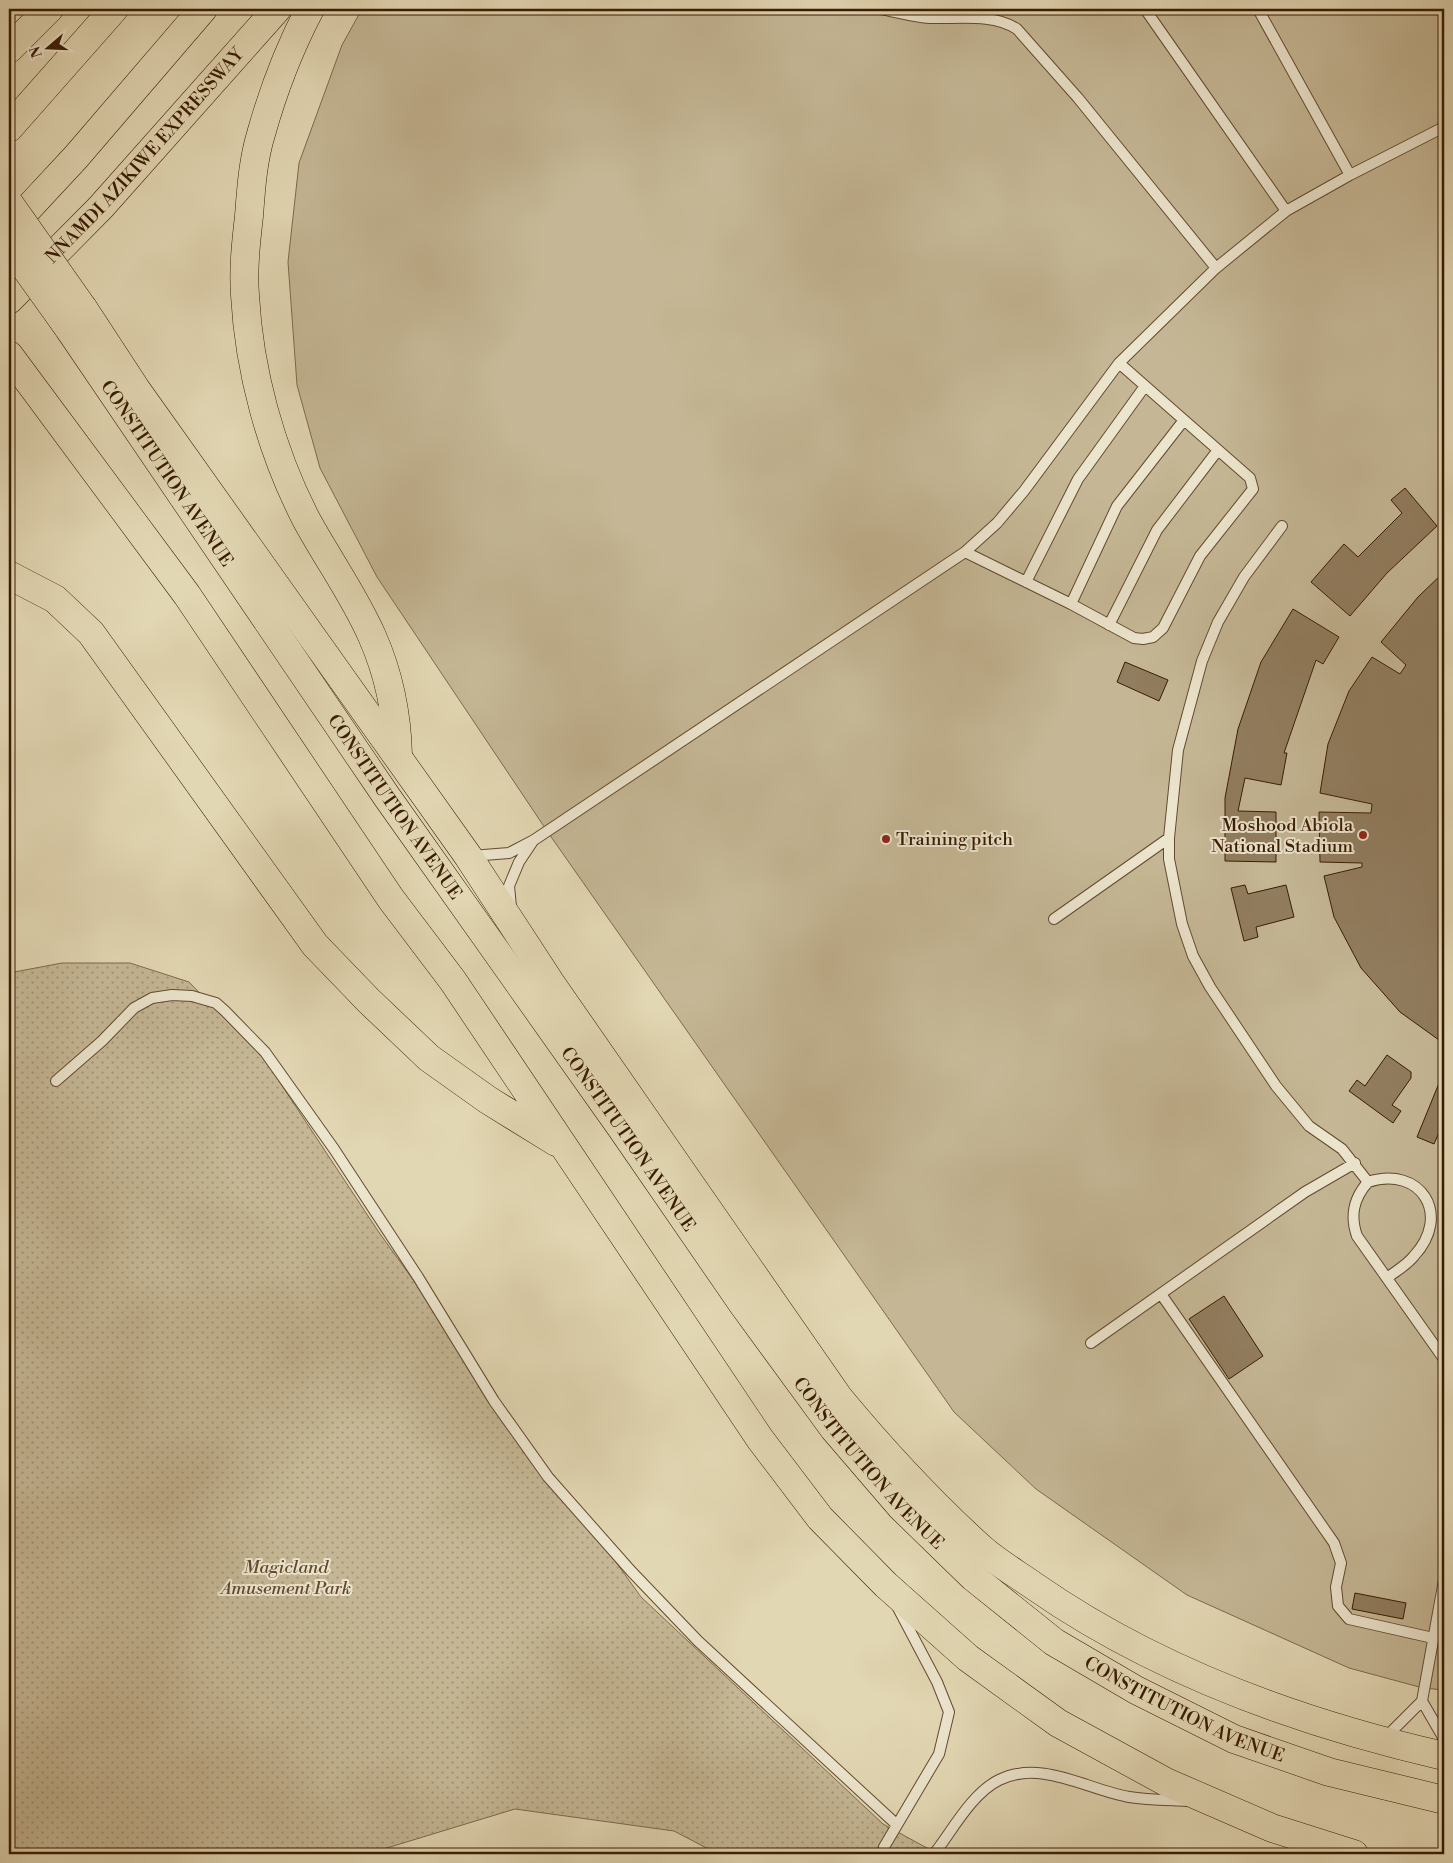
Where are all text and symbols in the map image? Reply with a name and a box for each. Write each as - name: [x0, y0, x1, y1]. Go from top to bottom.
- north arrow: [22, 22, 72, 72]
- street label: NNAMDI AZIKIWE EXPRESSWAY: [41, 43, 250, 269]
- text: N: [26, 44, 47, 60]
- street label: CONSTITUTION AVENUE: [95, 376, 238, 571]
- street label: CONSTITUTION AVENUE: [322, 710, 467, 904]
- place label: Moshood Abiola National Stadium: [1211, 814, 1354, 858]
- place label: Training pitch: [896, 828, 1013, 851]
- marker: Moshood Abiola National Stadium: [1357, 829, 1369, 841]
- marker: Training pitch: [880, 833, 892, 845]
- street label: CONSTITUTION AVENUE: [555, 1042, 700, 1236]
- street label: CONSTITUTION AVENUE: [788, 1373, 949, 1555]
- park label: Magicland Amusement Park: [219, 1556, 351, 1600]
- street label: CONSTITUTION AVENUE: [1080, 1651, 1288, 1768]

